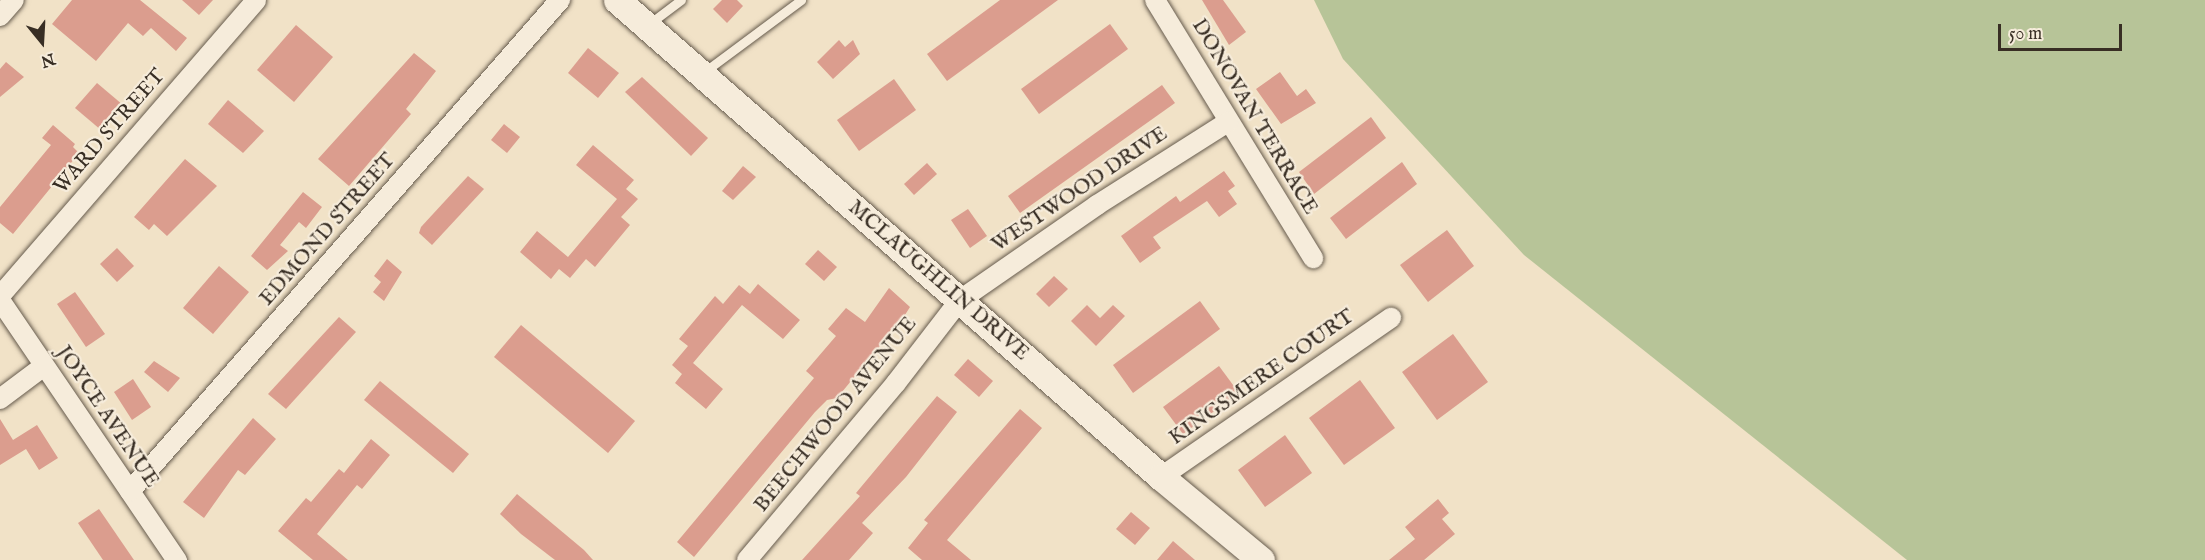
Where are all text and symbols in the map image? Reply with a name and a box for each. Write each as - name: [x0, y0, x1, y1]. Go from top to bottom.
- north arrow: [12, 12, 72, 72]
- scale bar: [2001, 12, 2126, 50]
- street label: DONOVAN TERRACE: [1186, 15, 1322, 219]
- text: 50 m: [2009, 23, 2042, 46]
- text: N: [38, 47, 57, 71]
- street label: WARD STREET: [49, 65, 171, 199]
- street label: WESTWOOD DRIVE: [987, 122, 1173, 258]
- street label: EDMOND STREET: [255, 149, 401, 311]
- street label: MCLAUGHLIN DRIVE: [842, 196, 1034, 366]
- street label: KINGSMERE COURT: [1165, 305, 1359, 451]
- street label: BEECHWOOD AVENUE: [749, 312, 923, 518]
- street label: JOYCE AVENUE: [50, 341, 164, 493]

